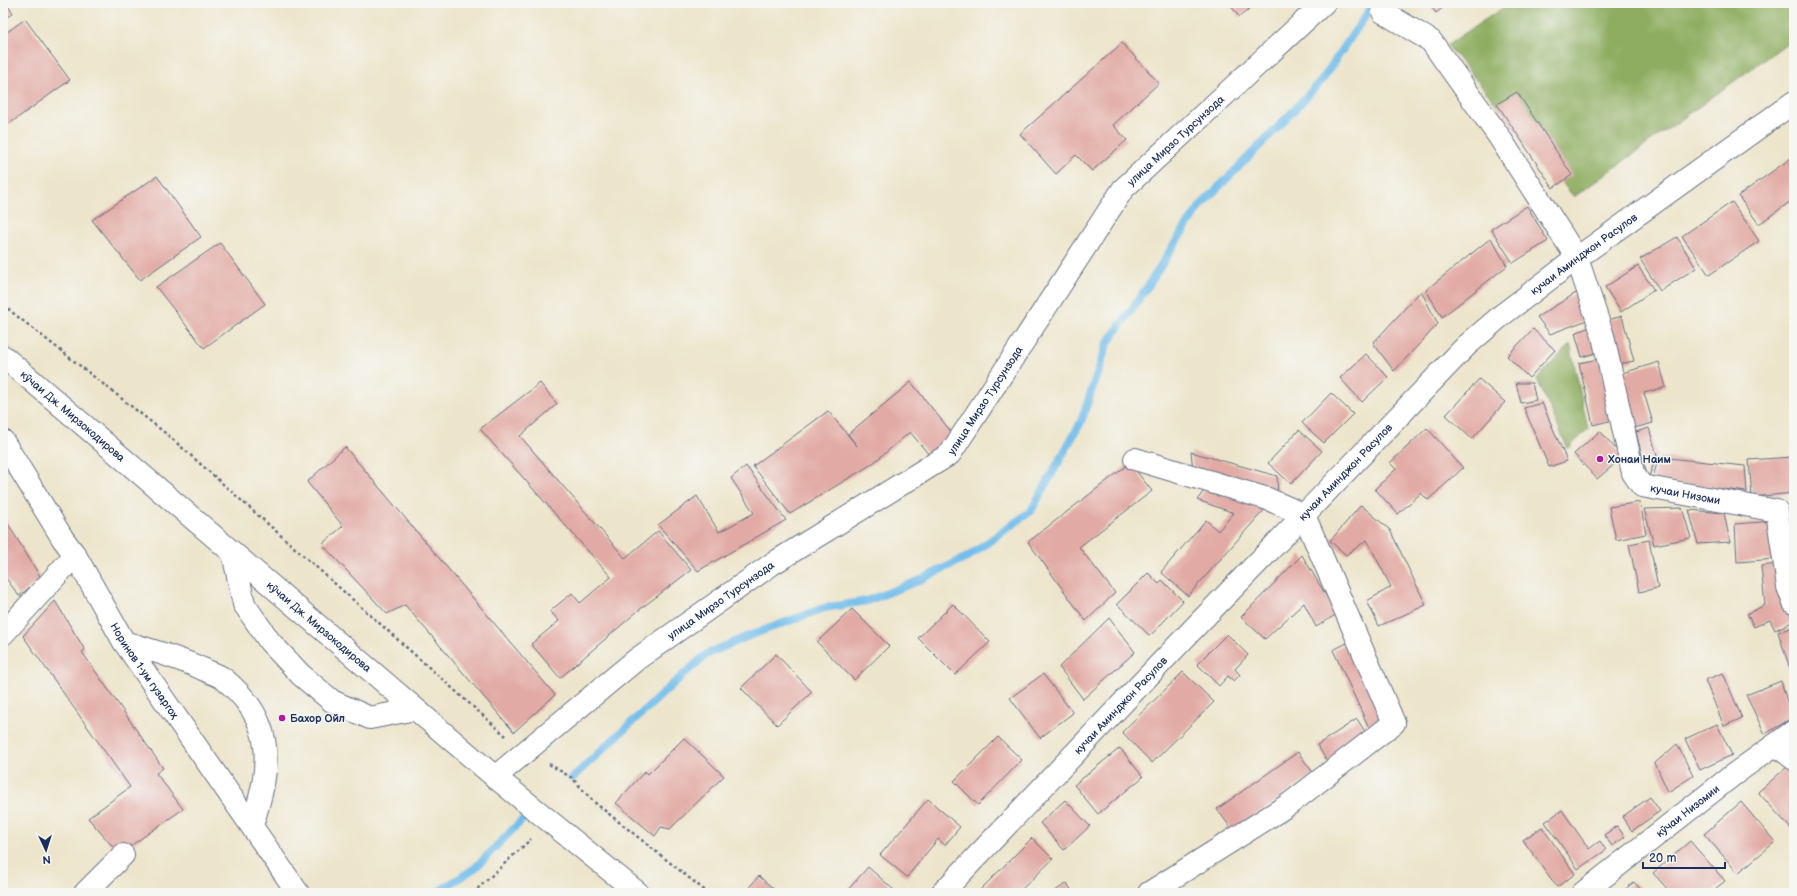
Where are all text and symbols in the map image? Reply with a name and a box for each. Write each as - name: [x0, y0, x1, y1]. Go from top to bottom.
- street label: улица Мирзо Турсунзода: [1124, 92, 1227, 188]
- street label: кучаи Аминджон Расулов: [1528, 210, 1640, 298]
- street label: улица Мирзо Турсунзода: [945, 343, 1026, 457]
- street label: кӯчаи Дж. Мирзокодирова: [18, 368, 128, 464]
- street label: кучаи Аминджон Расулов: [1296, 421, 1395, 523]
- place label: Хонаи Наим: [1607, 453, 1671, 466]
- marker: Хонаи Наим: [1595, 454, 1605, 464]
- street label: кучаи Низоми: [1649, 481, 1721, 507]
- street label: улица Мирзо Турсунзода: [665, 558, 777, 642]
- street label: кӯчаи Дж. Мирзокодирова: [264, 578, 374, 675]
- street label: Норинов 1-ум гузаргоҳ: [108, 620, 182, 722]
- street label: кучаи Аминджон Расулов: [1071, 654, 1170, 757]
- place label: Бахор Ойл: [290, 712, 345, 725]
- marker: Бахор Ойл: [277, 713, 287, 723]
- street label: кӯчаи Низомии: [1653, 782, 1722, 840]
- north arrow: [26, 830, 66, 870]
- scale bar: [1643, 844, 1725, 870]
- text: 20 m: [1649, 851, 1676, 866]
- text: N: [42, 853, 51, 866]

